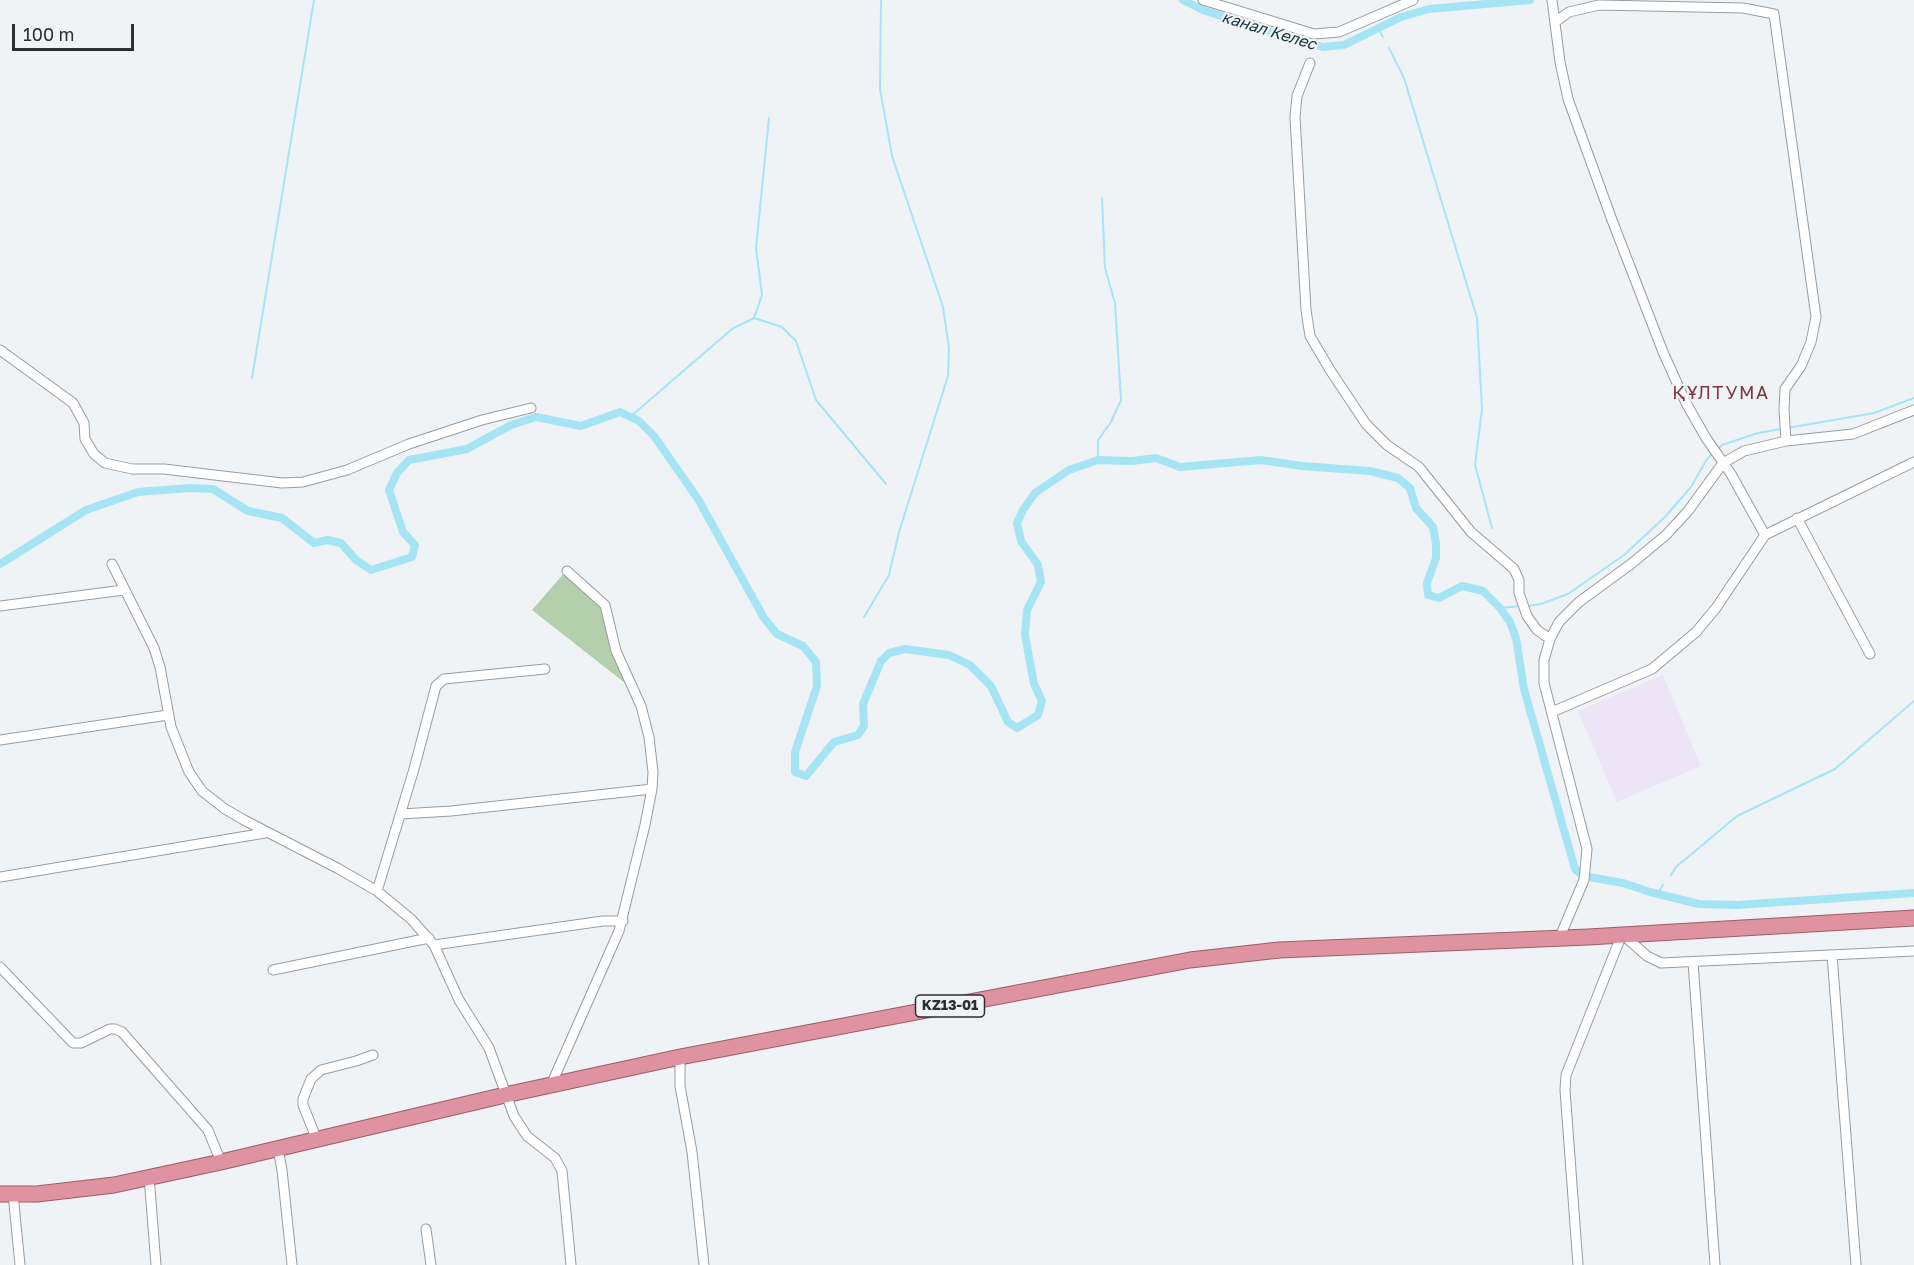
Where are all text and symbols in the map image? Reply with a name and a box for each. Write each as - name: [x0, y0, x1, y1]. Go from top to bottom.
- water label: канал Келес: [1220, 8, 1318, 54]
- scale bar: [15, 12, 136, 50]
- text: 100 m: [23, 23, 74, 45]
- district label: ҚҰЛТУМА: [1672, 382, 1770, 404]
- road number: KZ13-01: [916, 995, 984, 1017]

